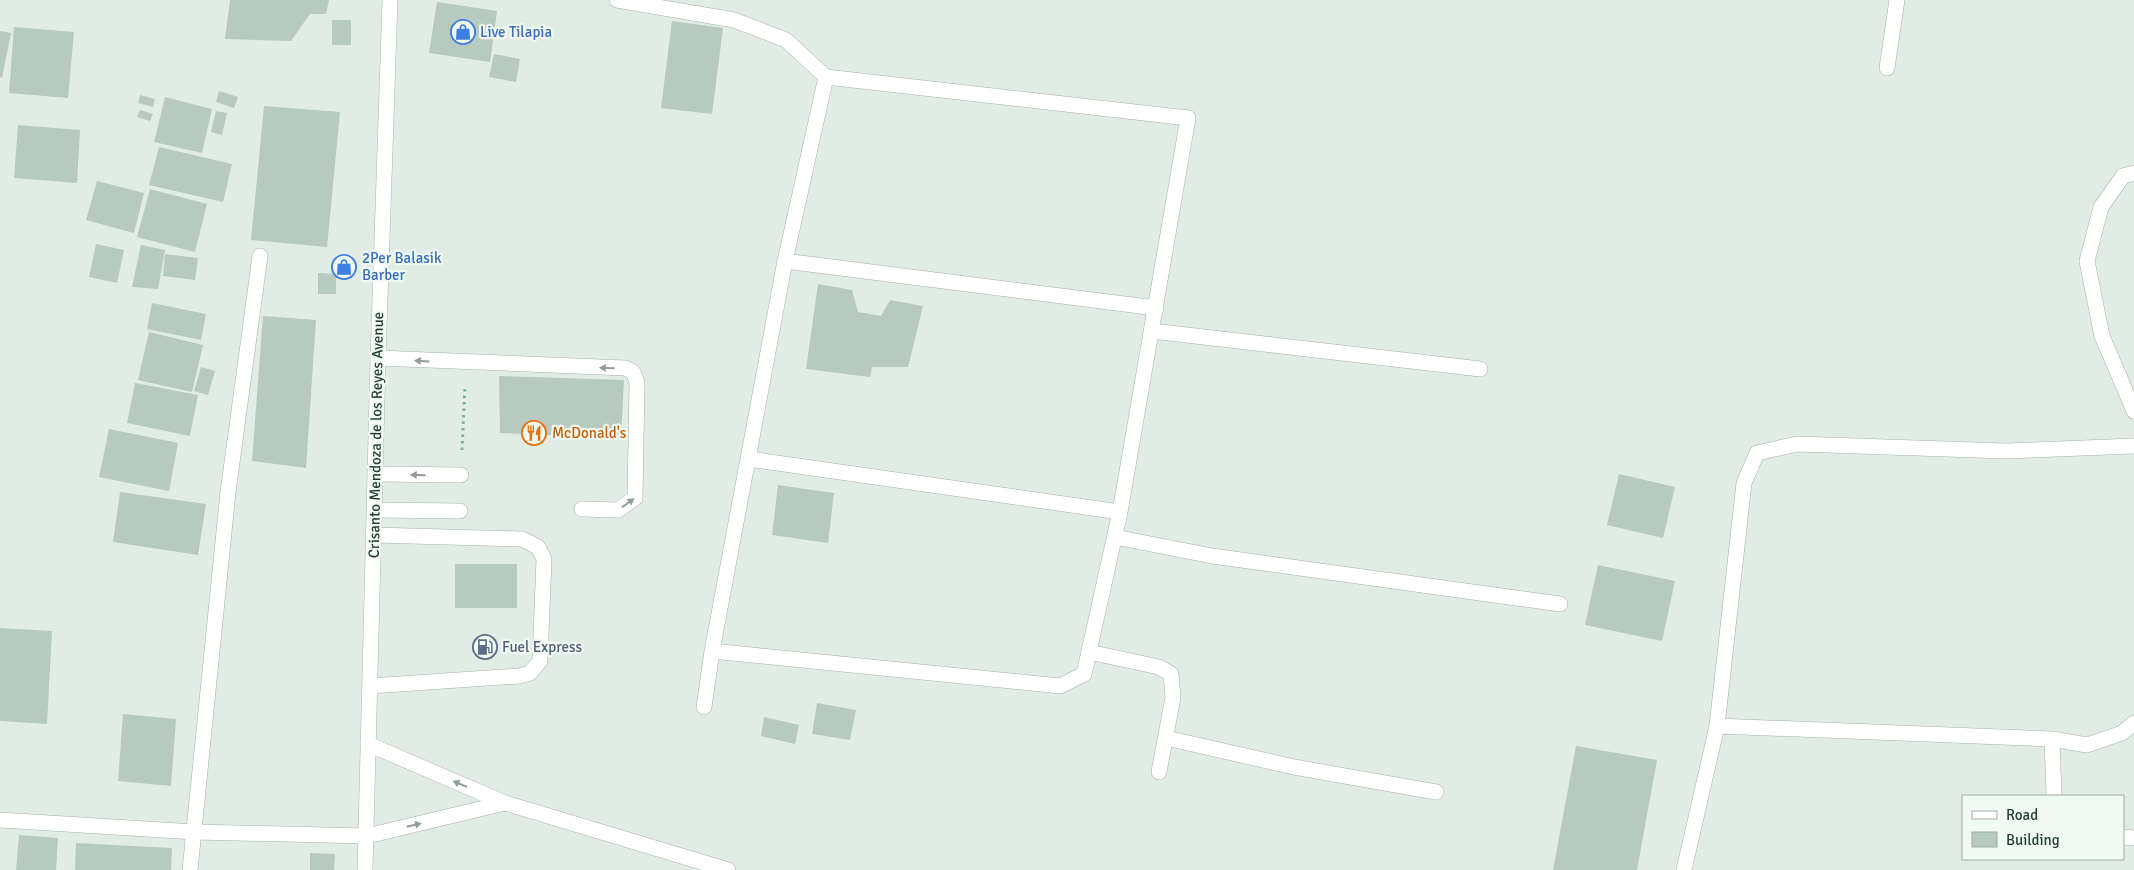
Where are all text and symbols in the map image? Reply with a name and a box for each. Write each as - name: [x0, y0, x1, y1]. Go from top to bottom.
- shop icon: Live Tilapia: [450, 19, 476, 45]
- place label: Live Tilapia: [480, 23, 552, 41]
- place label: 2Per Balasik Barber: [362, 249, 442, 284]
- shop icon: 2Per Balasik Barber: [331, 254, 357, 280]
- street label: Crisanto Mendoza de los Reyes Avenue: [365, 312, 387, 558]
- one-way arrow: [414, 356, 430, 364]
- one-way arrow: [599, 363, 615, 371]
- restaurant icon: McDonald's: [521, 420, 547, 446]
- place label: McDonald's: [552, 424, 627, 442]
- one-way arrow: [410, 470, 426, 478]
- one-way arrow: [621, 498, 635, 508]
- fuel station icon: Fuel Express: [472, 634, 498, 660]
- place label: Fuel Express: [502, 638, 582, 656]
- one-way arrow: [453, 779, 467, 787]
- legend: [1962, 795, 2124, 860]
- text: Road: [2006, 806, 2038, 824]
- one-way arrow: [407, 821, 422, 829]
- text: Building: [2006, 831, 2060, 849]

